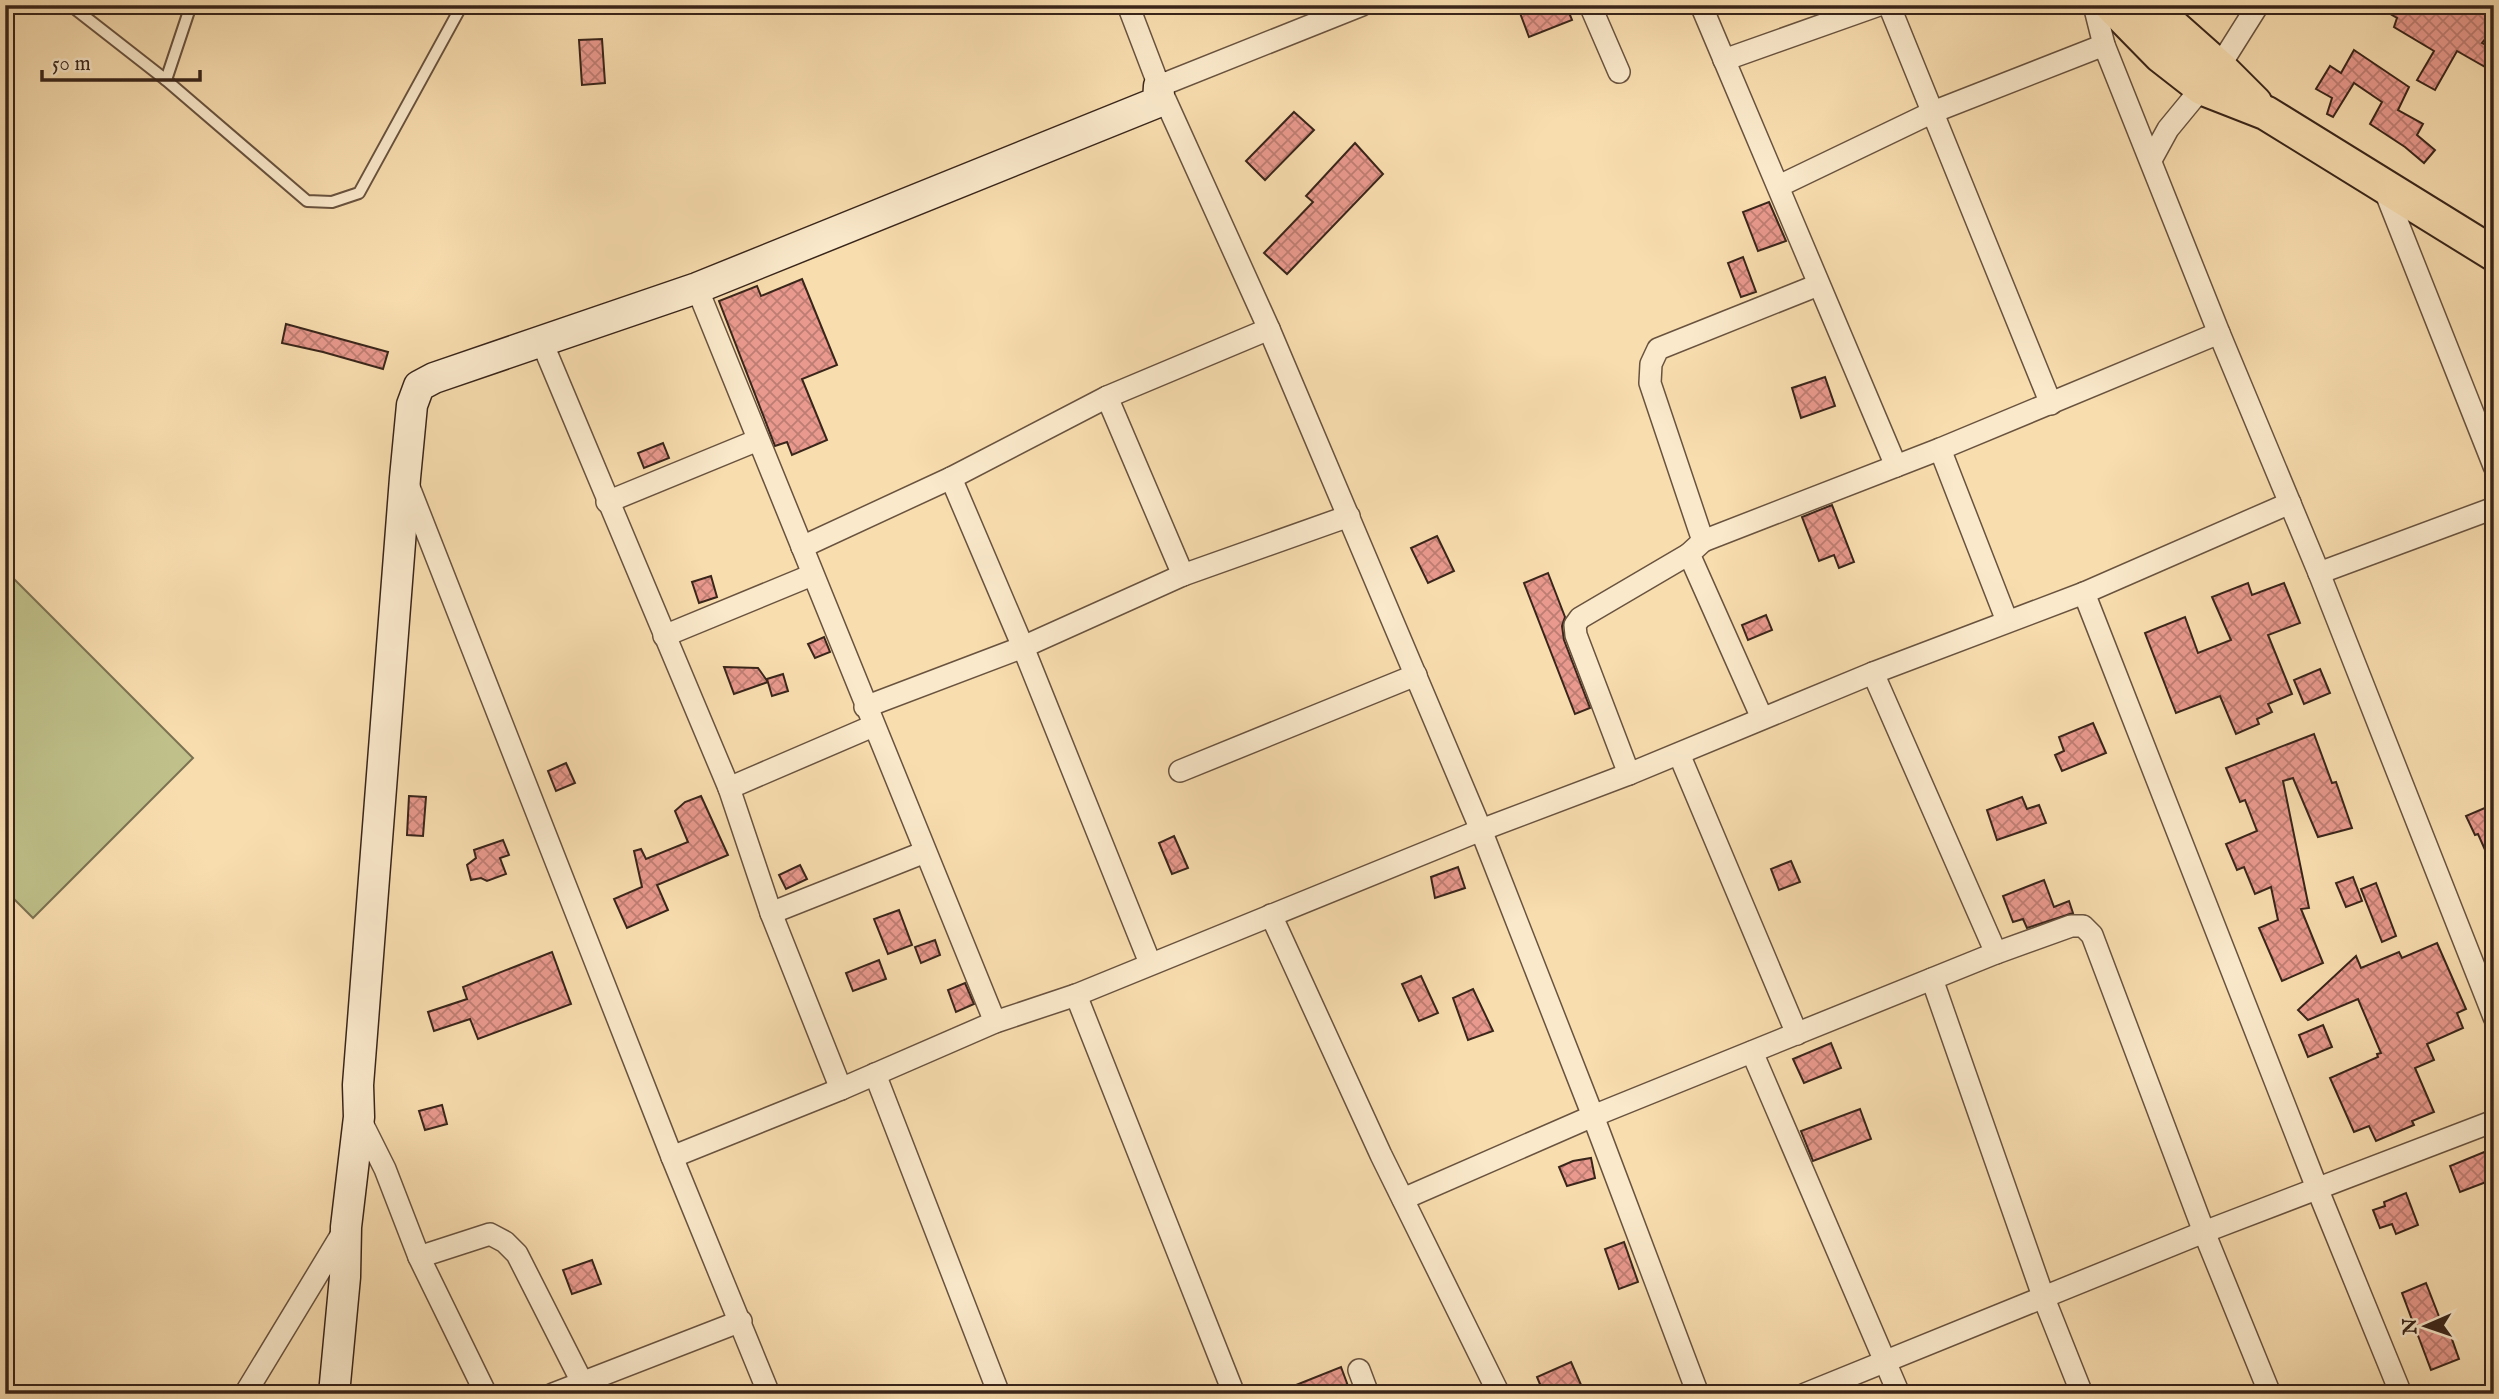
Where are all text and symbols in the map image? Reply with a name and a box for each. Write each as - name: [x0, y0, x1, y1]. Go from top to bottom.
- scale bar: [42, 38, 200, 82]
- text: 50 m: [52, 51, 91, 78]
- north arrow: [2390, 1290, 2460, 1360]
- text: N: [2399, 1317, 2423, 1336]

